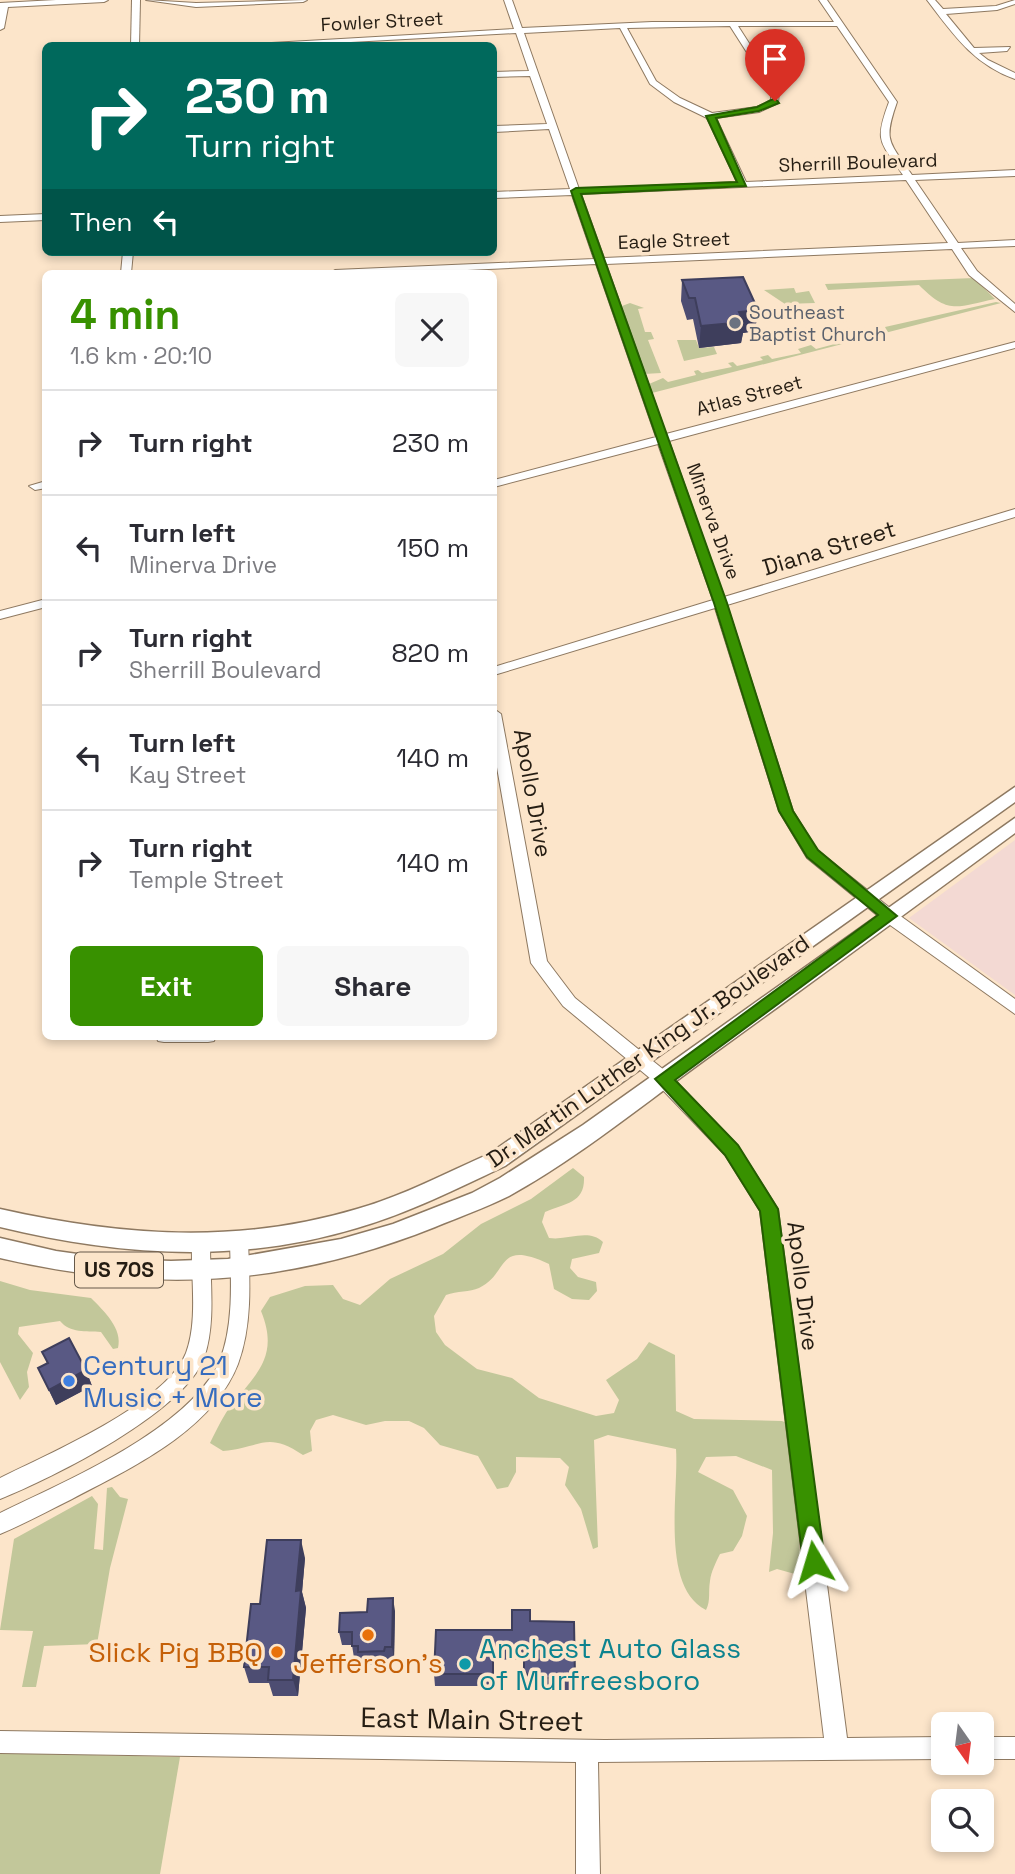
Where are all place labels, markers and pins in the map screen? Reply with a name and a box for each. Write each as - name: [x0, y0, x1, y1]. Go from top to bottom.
- pin: [745, 29, 805, 101]
- place label: Southeast Baptist Church: [749, 300, 886, 347]
- marker: Southeast Baptist Church: [727, 315, 743, 331]
- place label: Century 21 Music + More: [83, 1347, 263, 1415]
- marker: Century 21 Music + More: [61, 1373, 77, 1389]
- marker: Jefferson's: [360, 1627, 376, 1643]
- place label: Anchest Auto Glass of Murfreesboro: [479, 1630, 741, 1698]
- place label: Slick Pig BBQ: [89, 1634, 263, 1670]
- marker: Slick Pig BBQ: [269, 1644, 285, 1660]
- place label: Jefferson's: [293, 1645, 443, 1681]
- marker: Anchest Auto Glass of Murfreesboro: [457, 1656, 473, 1672]

